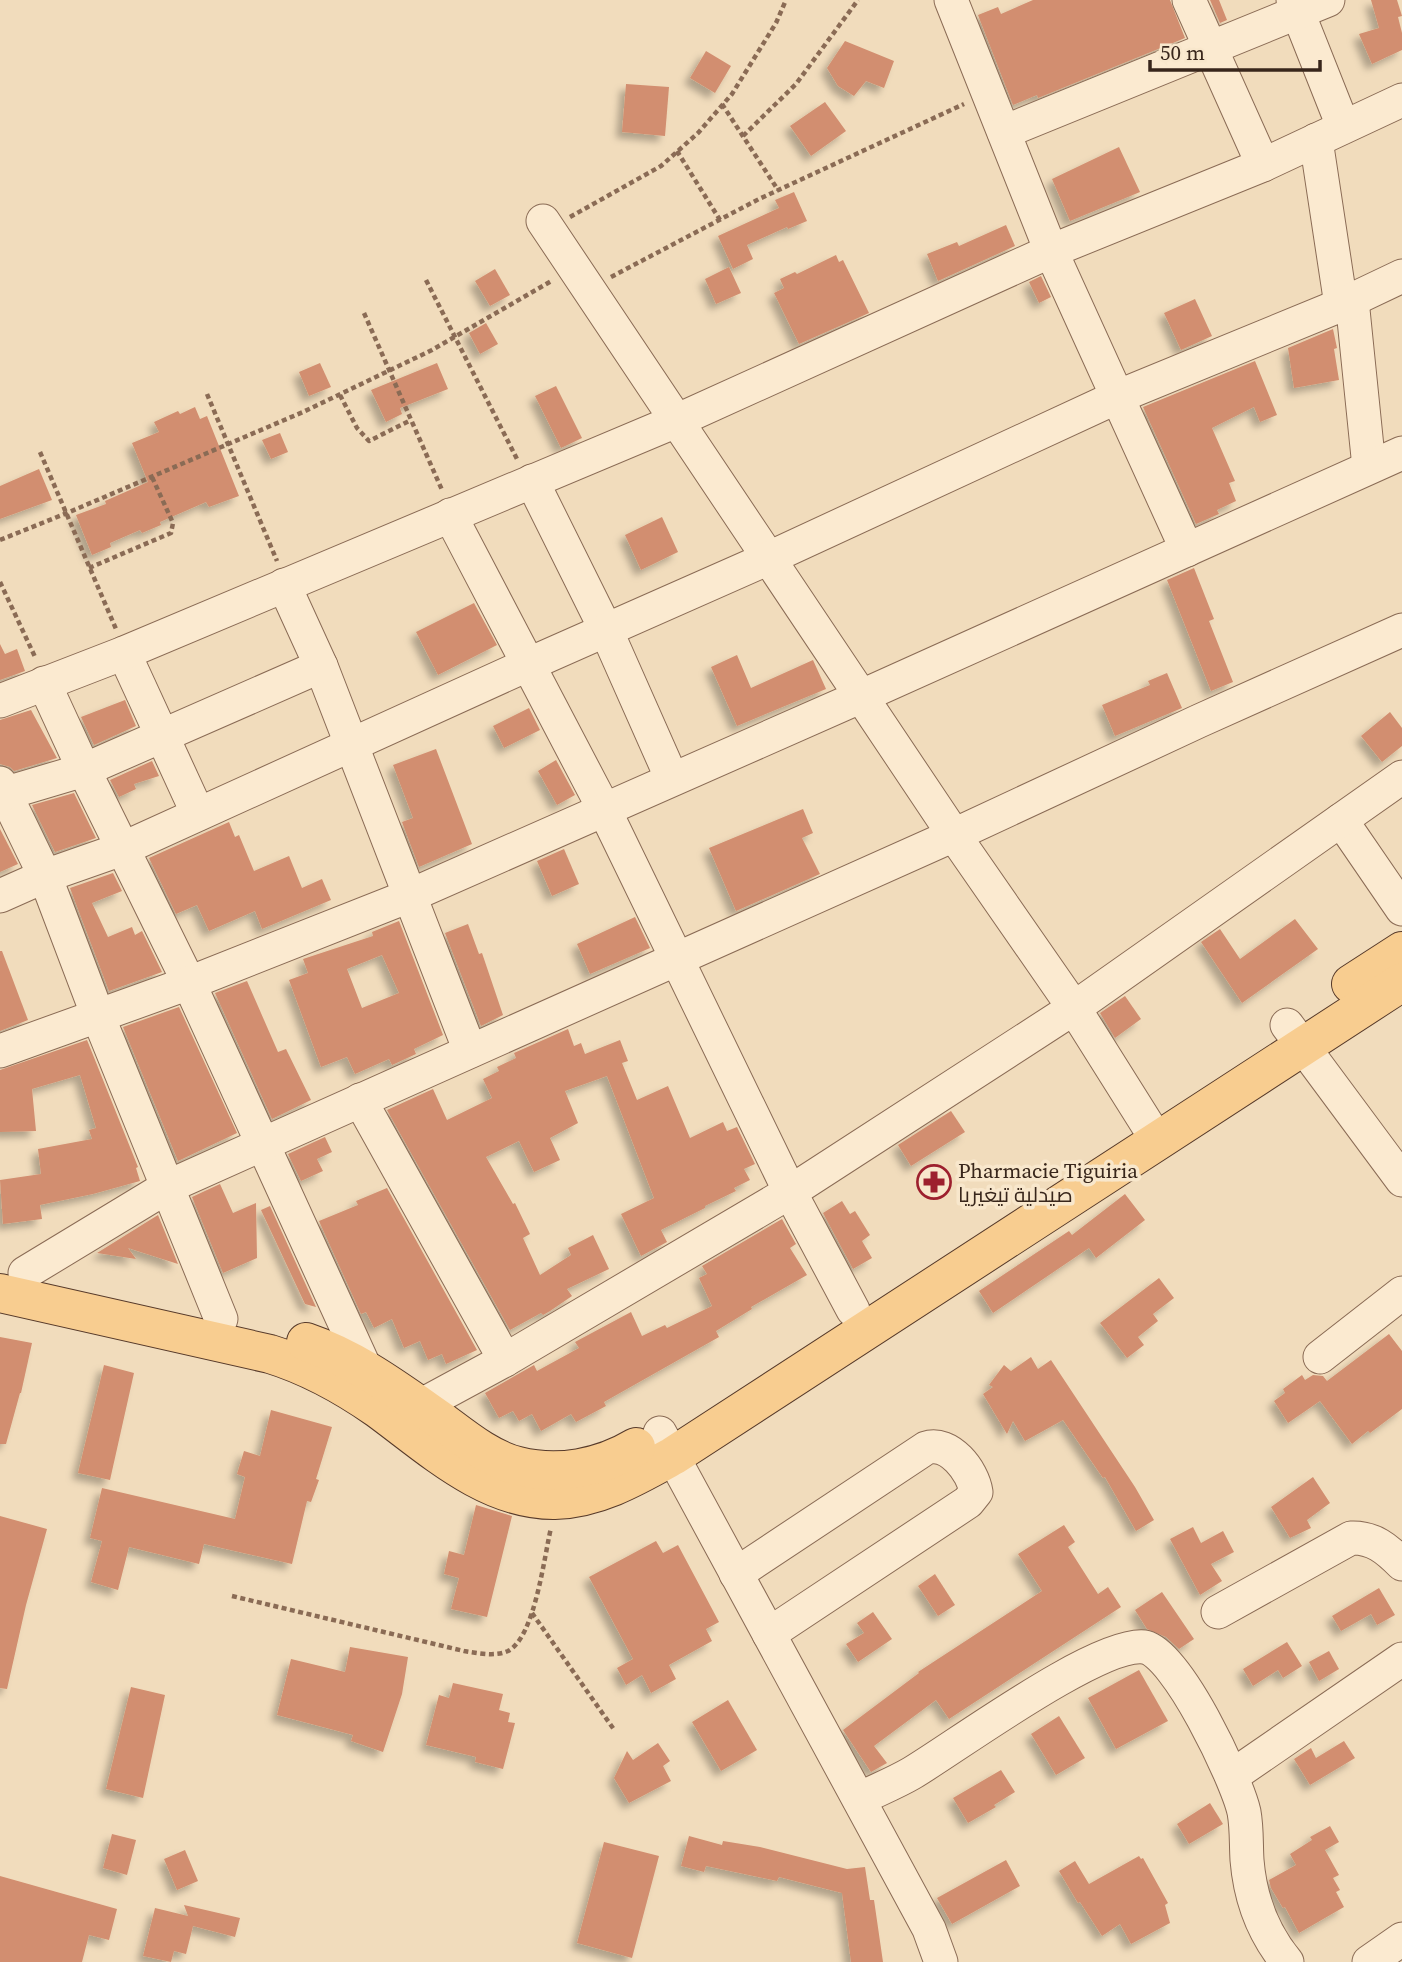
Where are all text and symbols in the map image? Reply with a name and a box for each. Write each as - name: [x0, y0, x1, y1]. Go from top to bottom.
- scale bar: [1150, 28, 1320, 72]
- text: 50 m: [1160, 38, 1205, 67]
- place label: Pharmacie Tiguiria صيدلية تيغيريا: [958, 1156, 1138, 1209]
- pharmacy icon: Pharmacie Tiguiria صيدلية تيغيريا: [915, 1163, 953, 1201]

